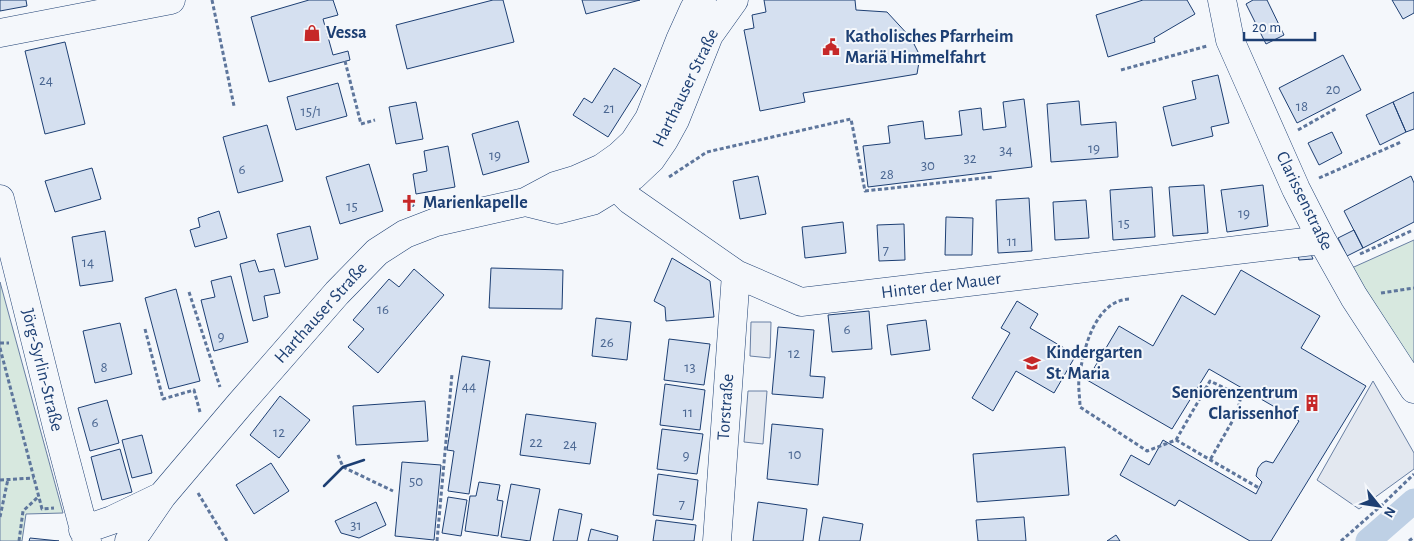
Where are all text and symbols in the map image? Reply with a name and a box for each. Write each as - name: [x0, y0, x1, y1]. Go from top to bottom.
- scale bar: [1244, 10, 1315, 42]
- text: 20 m: [1252, 20, 1281, 35]
- shop icon: Vessa: [302, 23, 322, 43]
- place label: Vessa: [326, 24, 367, 42]
- street label: Harthauser Straße: [650, 26, 722, 150]
- place label: Katholisches Pfarrheim Mariä Himmelfahrt: [845, 28, 1013, 67]
- public building icon: Katholisches Pfarrheim Mariä Himmelfahrt: [821, 37, 841, 57]
- house number: 24: [39, 73, 53, 88]
- house number: 20: [1326, 82, 1340, 97]
- house number: 18: [1296, 99, 1308, 114]
- house number: 21: [603, 101, 615, 116]
- house number: 15/1: [301, 104, 321, 119]
- house number: 19: [1088, 141, 1100, 156]
- house number: 34: [999, 143, 1013, 158]
- house number: 19: [489, 148, 501, 163]
- street label: Clarissenstraße: [1272, 149, 1336, 253]
- house number: 32: [963, 151, 977, 166]
- house number: 30: [921, 158, 935, 173]
- house number: 6: [238, 162, 246, 177]
- house number: 28: [880, 167, 894, 182]
- church icon: Marienkapelle: [399, 193, 419, 213]
- place label: Marienkapelle: [423, 194, 528, 212]
- house number: 15: [346, 199, 358, 214]
- house number: 19: [1238, 206, 1250, 221]
- house number: 15: [1118, 216, 1130, 231]
- house number: 11: [1007, 234, 1017, 249]
- house number: 7: [883, 243, 889, 258]
- house number: 14: [82, 255, 94, 270]
- street label: Harthauser Straße: [271, 259, 371, 367]
- street label: Hinter der Mauer: [880, 270, 1002, 302]
- house number: 16: [377, 302, 389, 317]
- street label: Jörg-Syrlin-Straße: [18, 307, 66, 433]
- house number: 6: [843, 322, 851, 337]
- house number: 9: [217, 329, 225, 344]
- house number: 26: [600, 335, 614, 350]
- place label: Kindergarten St. Maria: [1046, 344, 1143, 383]
- house number: 12: [788, 346, 800, 361]
- school or university icon: Kindergarten St. Maria: [1022, 353, 1042, 373]
- house number: 8: [100, 360, 108, 375]
- house number: 13: [684, 360, 696, 375]
- street label: Torstraße: [715, 373, 737, 441]
- house number: 44: [462, 379, 476, 394]
- place label: Seniorenzentrum Clarissenhof: [1172, 384, 1300, 423]
- building icon: Seniorenzentrum Clarissenhof: [1302, 393, 1322, 413]
- house number: 11: [683, 405, 693, 420]
- house number: 6: [91, 415, 99, 430]
- house number: 12: [273, 425, 285, 440]
- house number: 22: [529, 435, 543, 450]
- house number: 24: [563, 437, 577, 452]
- house number: 10: [788, 447, 802, 462]
- house number: 9: [682, 448, 690, 463]
- house number: 50: [409, 474, 423, 489]
- north arrow: [1354, 481, 1404, 531]
- house number: 7: [679, 497, 685, 512]
- text: N: [1381, 504, 1398, 520]
- house number: 31: [350, 518, 362, 533]

